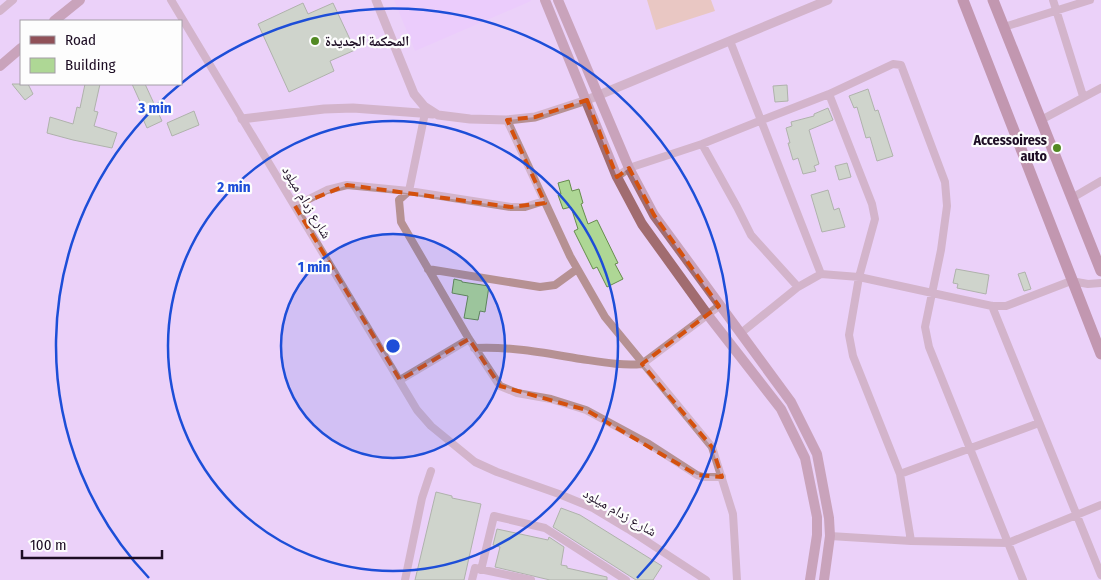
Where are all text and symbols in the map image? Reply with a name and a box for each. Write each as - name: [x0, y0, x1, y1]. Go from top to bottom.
- legend: [20, 20, 182, 85]
- text: Road: [65, 31, 96, 49]
- place label: المحكمة الجديدة: [325, 33, 409, 50]
- marker: المحكمة الجديدة: [309, 35, 321, 47]
- text: Building: [65, 56, 116, 74]
- text: 3 min: [137, 99, 172, 117]
- place label: Accessoiress auto: [972, 132, 1048, 165]
- marker: Accessoiress auto: [1051, 142, 1063, 154]
- street label: شارع زدام ميلود: [277, 163, 335, 242]
- text: 2 min: [216, 178, 251, 196]
- text: 1 min: [298, 258, 330, 276]
- centre of rings: [384, 337, 402, 355]
- street label: شارع زدام ميلود: [580, 485, 659, 541]
- scale bar: [22, 528, 162, 560]
- text: 100 m: [30, 536, 67, 554]

